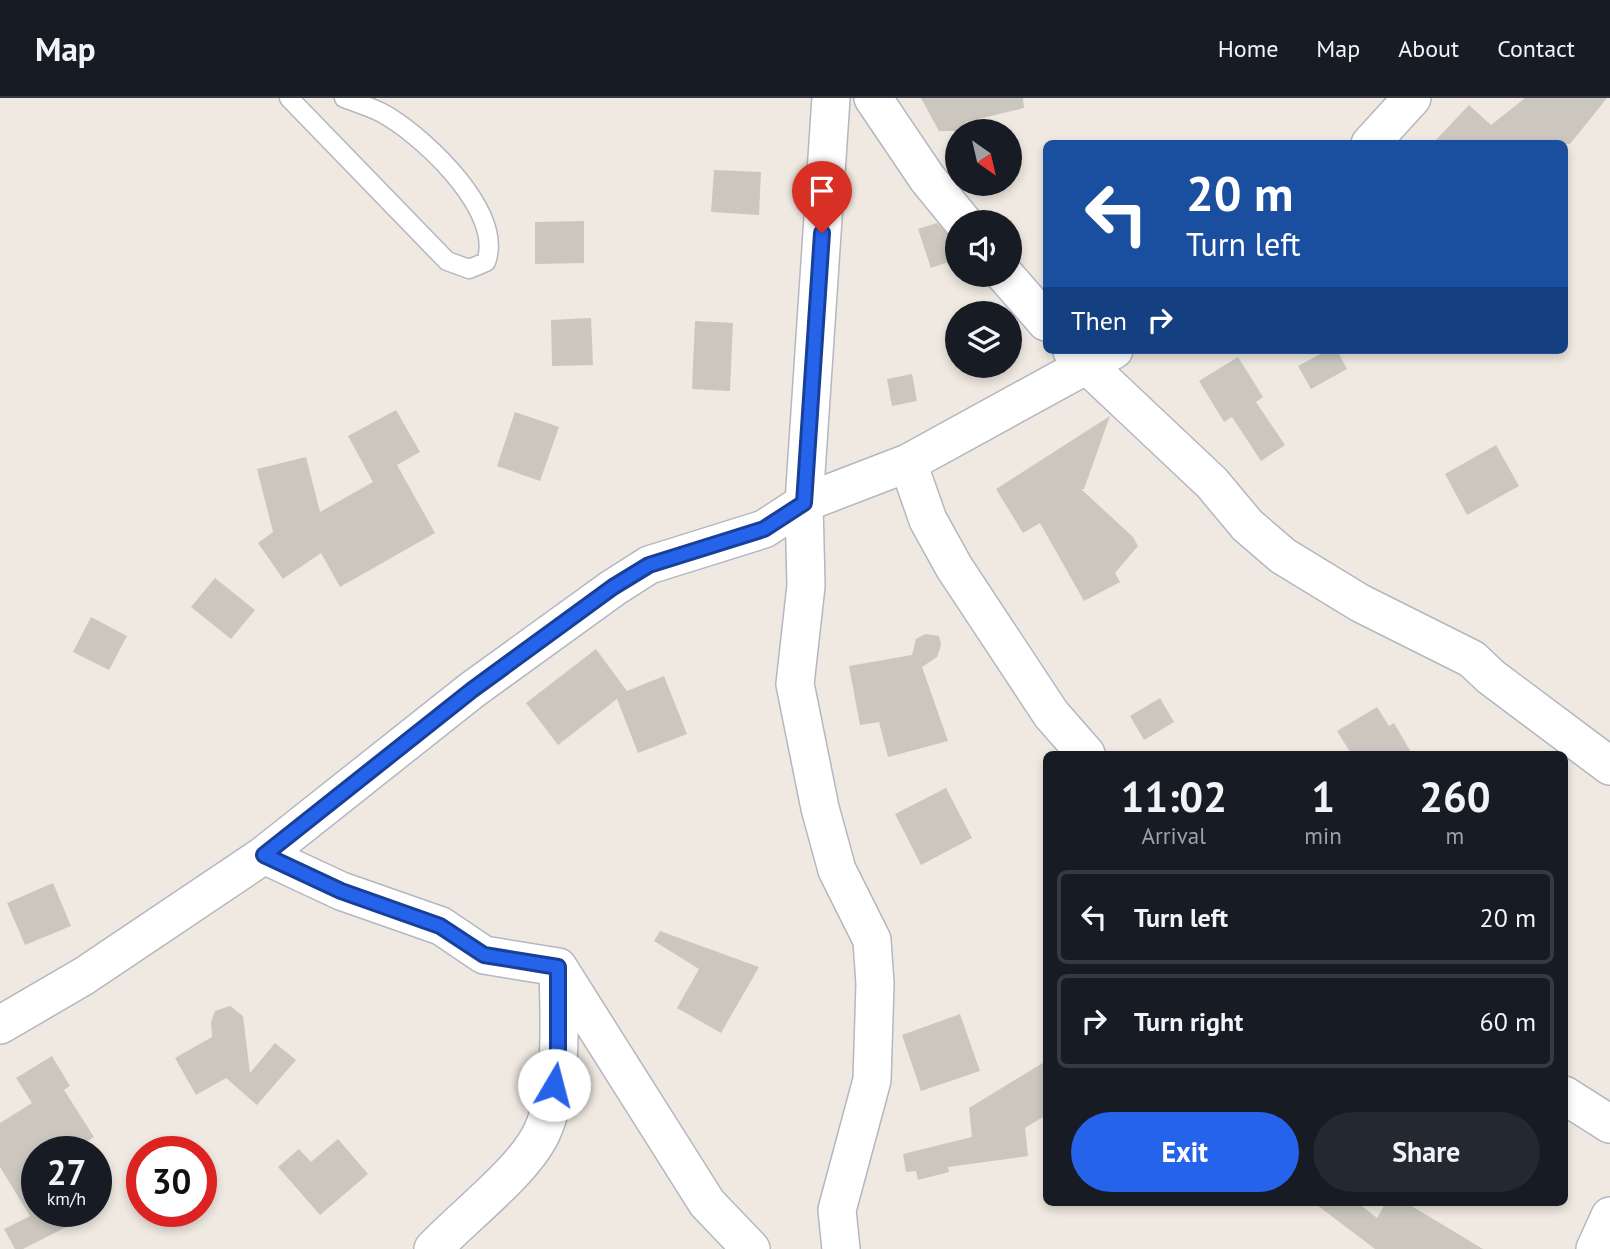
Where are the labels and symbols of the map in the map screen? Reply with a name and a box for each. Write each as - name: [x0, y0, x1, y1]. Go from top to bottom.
- north arrow: [945, 119, 1022, 196]
- pin: [792, 161, 852, 233]
- position arrow: [517, 1048, 591, 1122]
- speed limit sign: 30: [126, 1136, 217, 1227]

